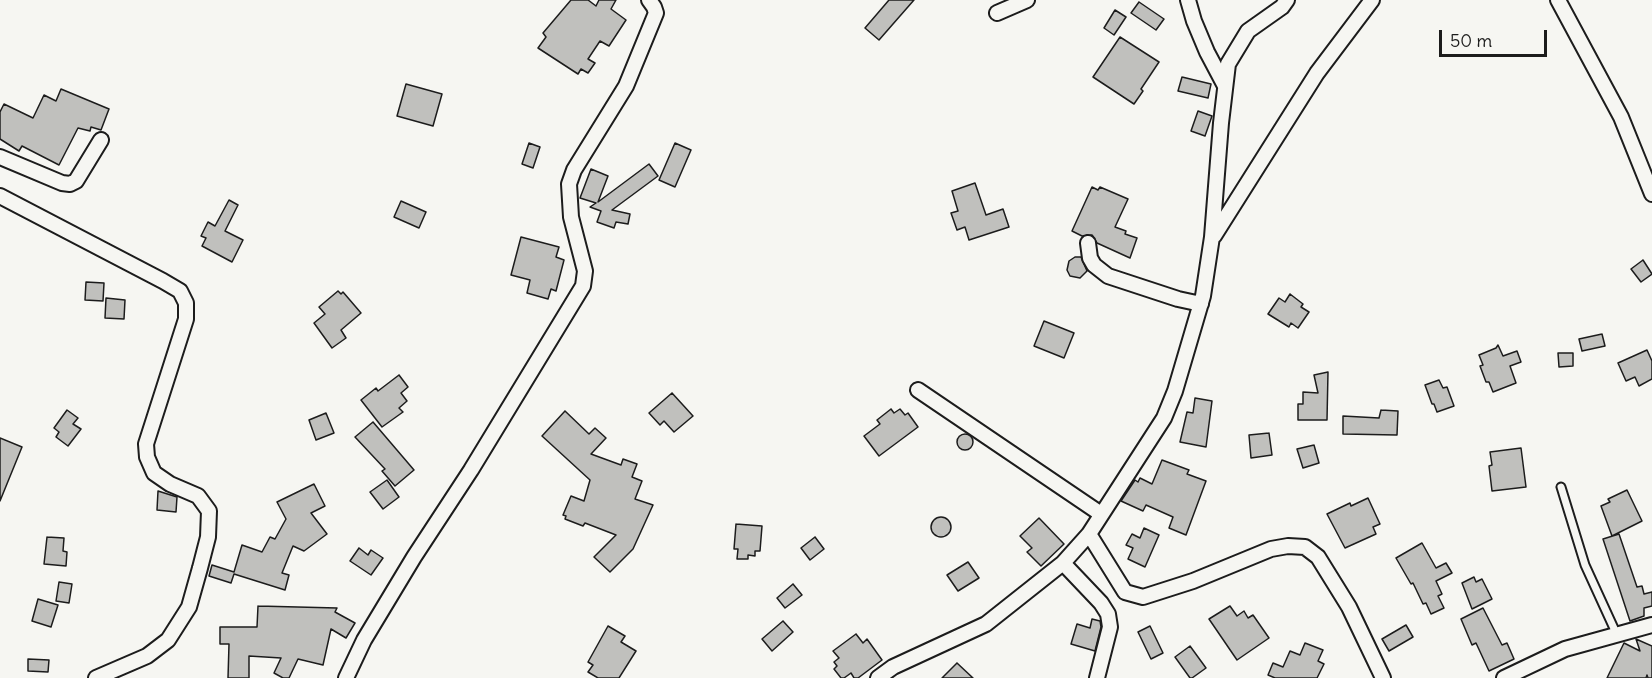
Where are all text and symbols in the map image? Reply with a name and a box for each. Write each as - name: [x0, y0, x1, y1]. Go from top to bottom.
- scale bar: [1442, 18, 1550, 56]
- text: 50 m: [1450, 29, 1492, 52]

